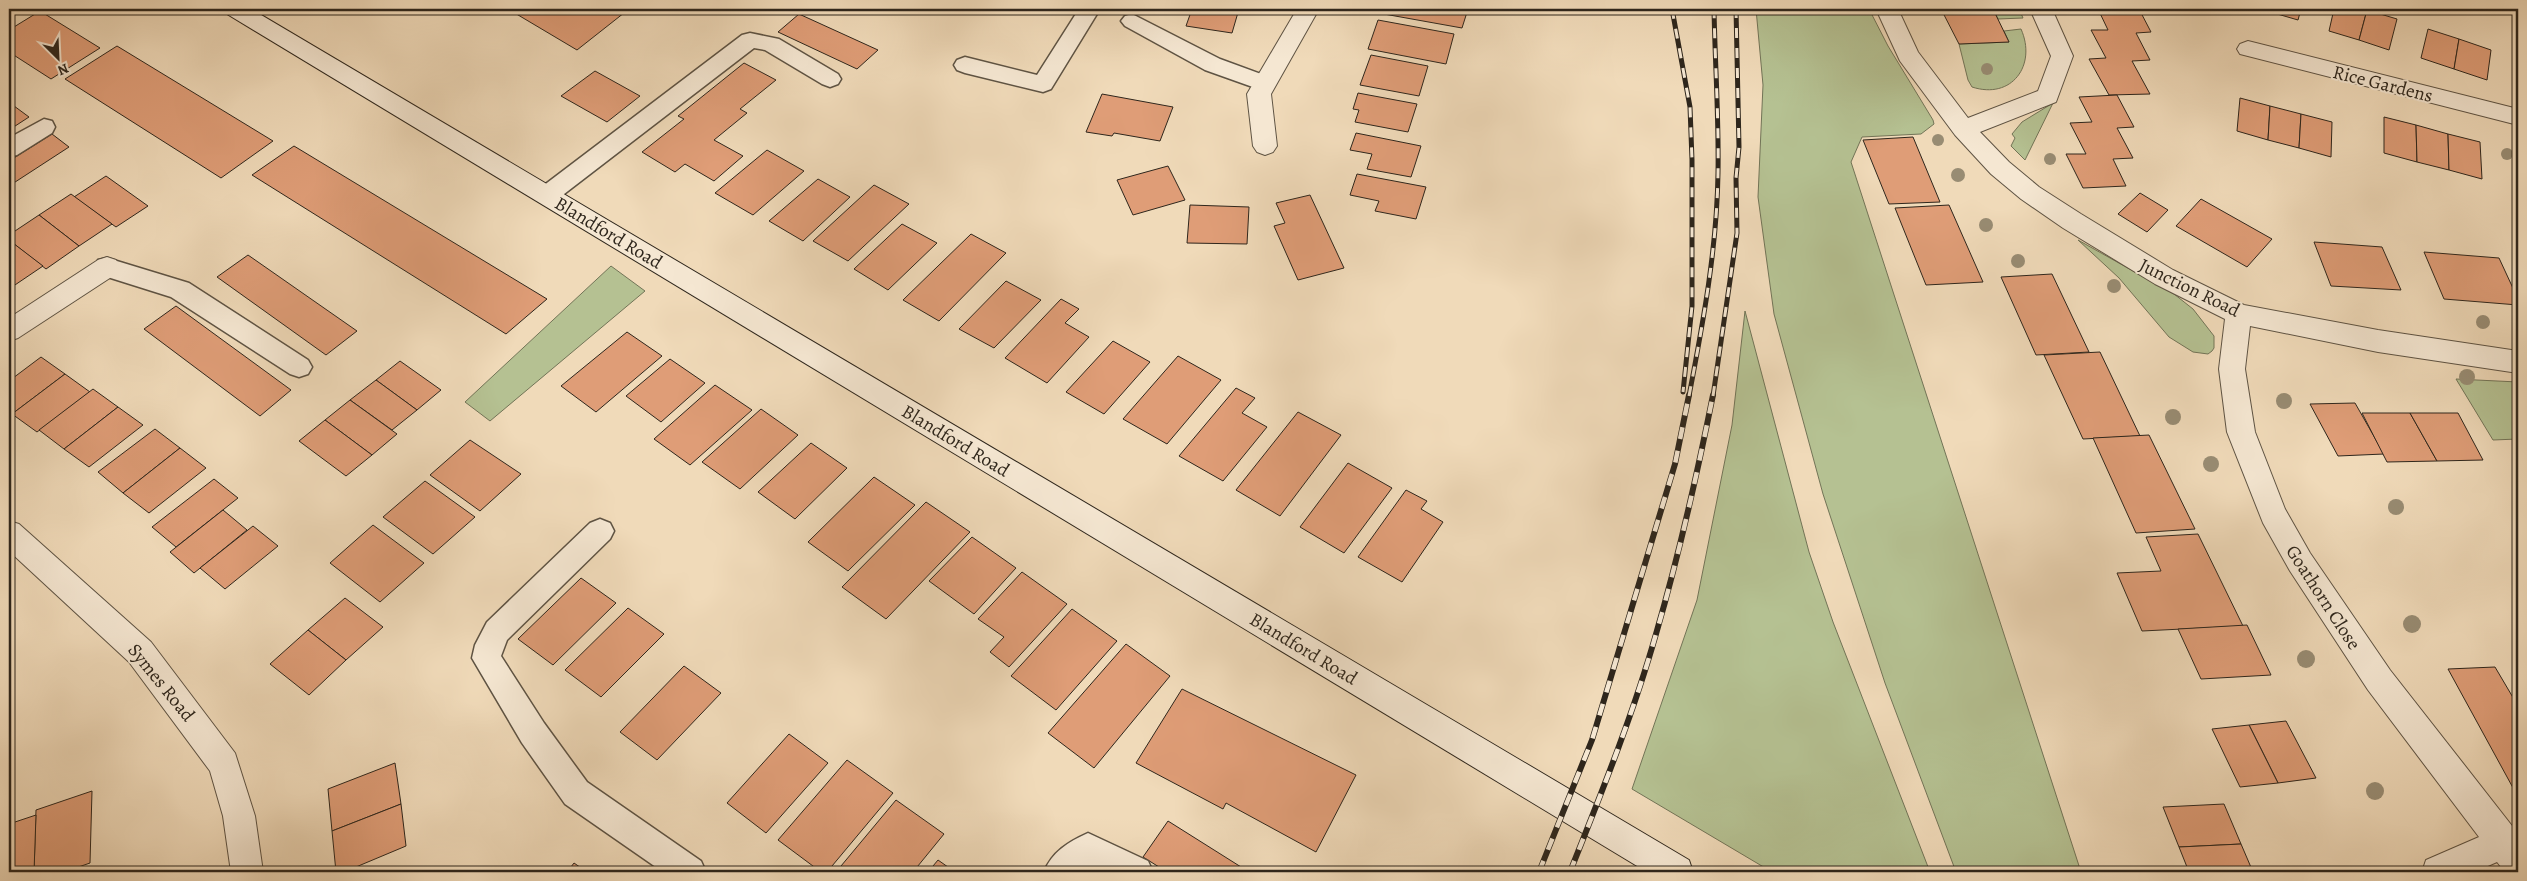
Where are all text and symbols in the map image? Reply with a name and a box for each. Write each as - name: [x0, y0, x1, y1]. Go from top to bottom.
- north arrow: [32, 32, 82, 82]
- text: N: [55, 59, 72, 80]
- street label: Rice Gardens: [2330, 59, 2435, 109]
- street label: Blandford Road: [550, 190, 668, 276]
- street label: Junction Road: [2135, 252, 2245, 324]
- street label: Blandford Road: [897, 398, 1015, 484]
- street label: Goathorn Close: [2280, 540, 2367, 655]
- street label: Blandford Road: [1245, 606, 1363, 692]
- street label: Symes Road: [122, 638, 201, 728]

